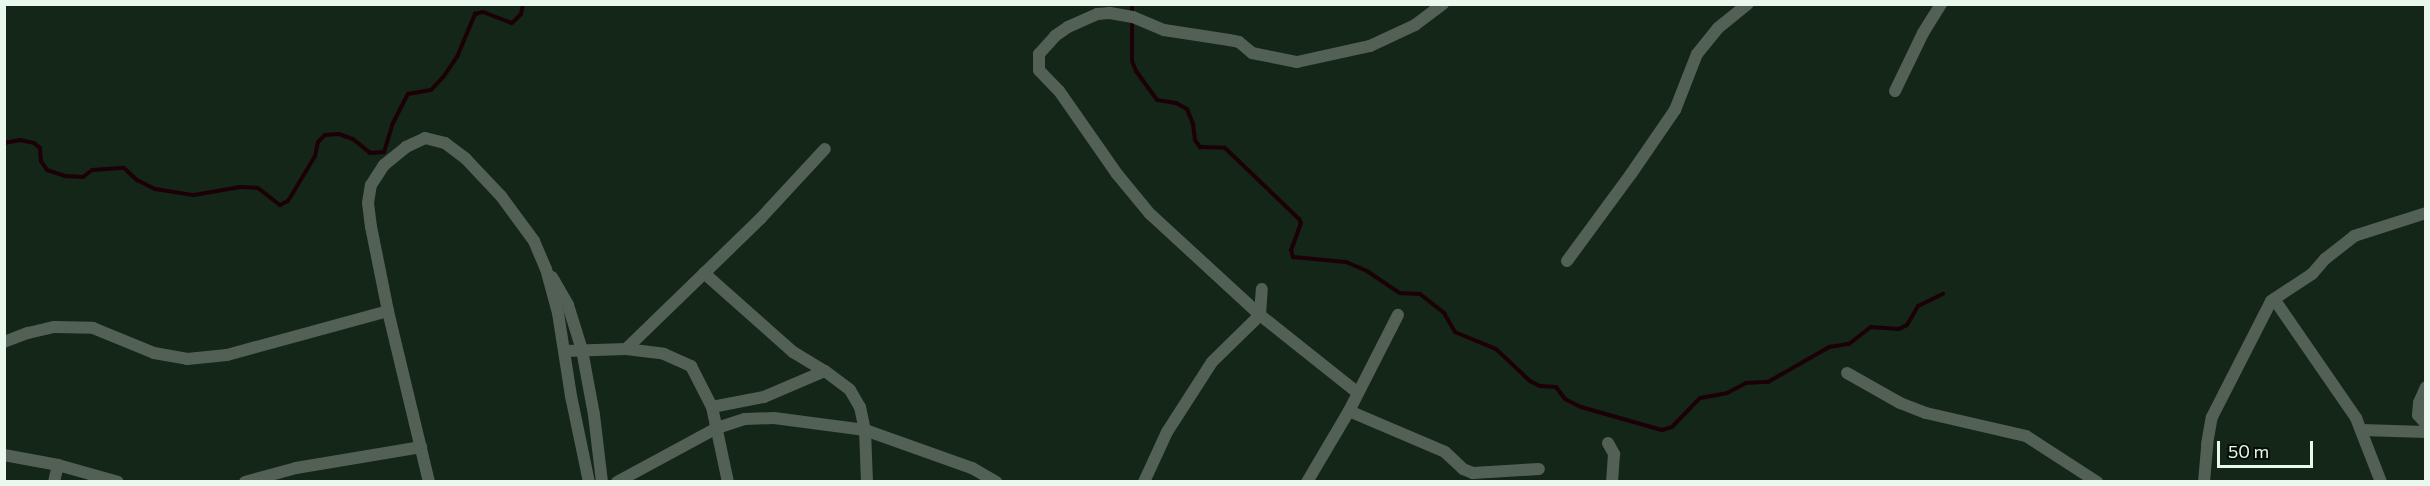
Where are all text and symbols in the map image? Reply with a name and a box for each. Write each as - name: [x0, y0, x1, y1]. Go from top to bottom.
- scale bar: [2220, 429, 2316, 467]
- text: 50 m: [2228, 440, 2269, 462]

